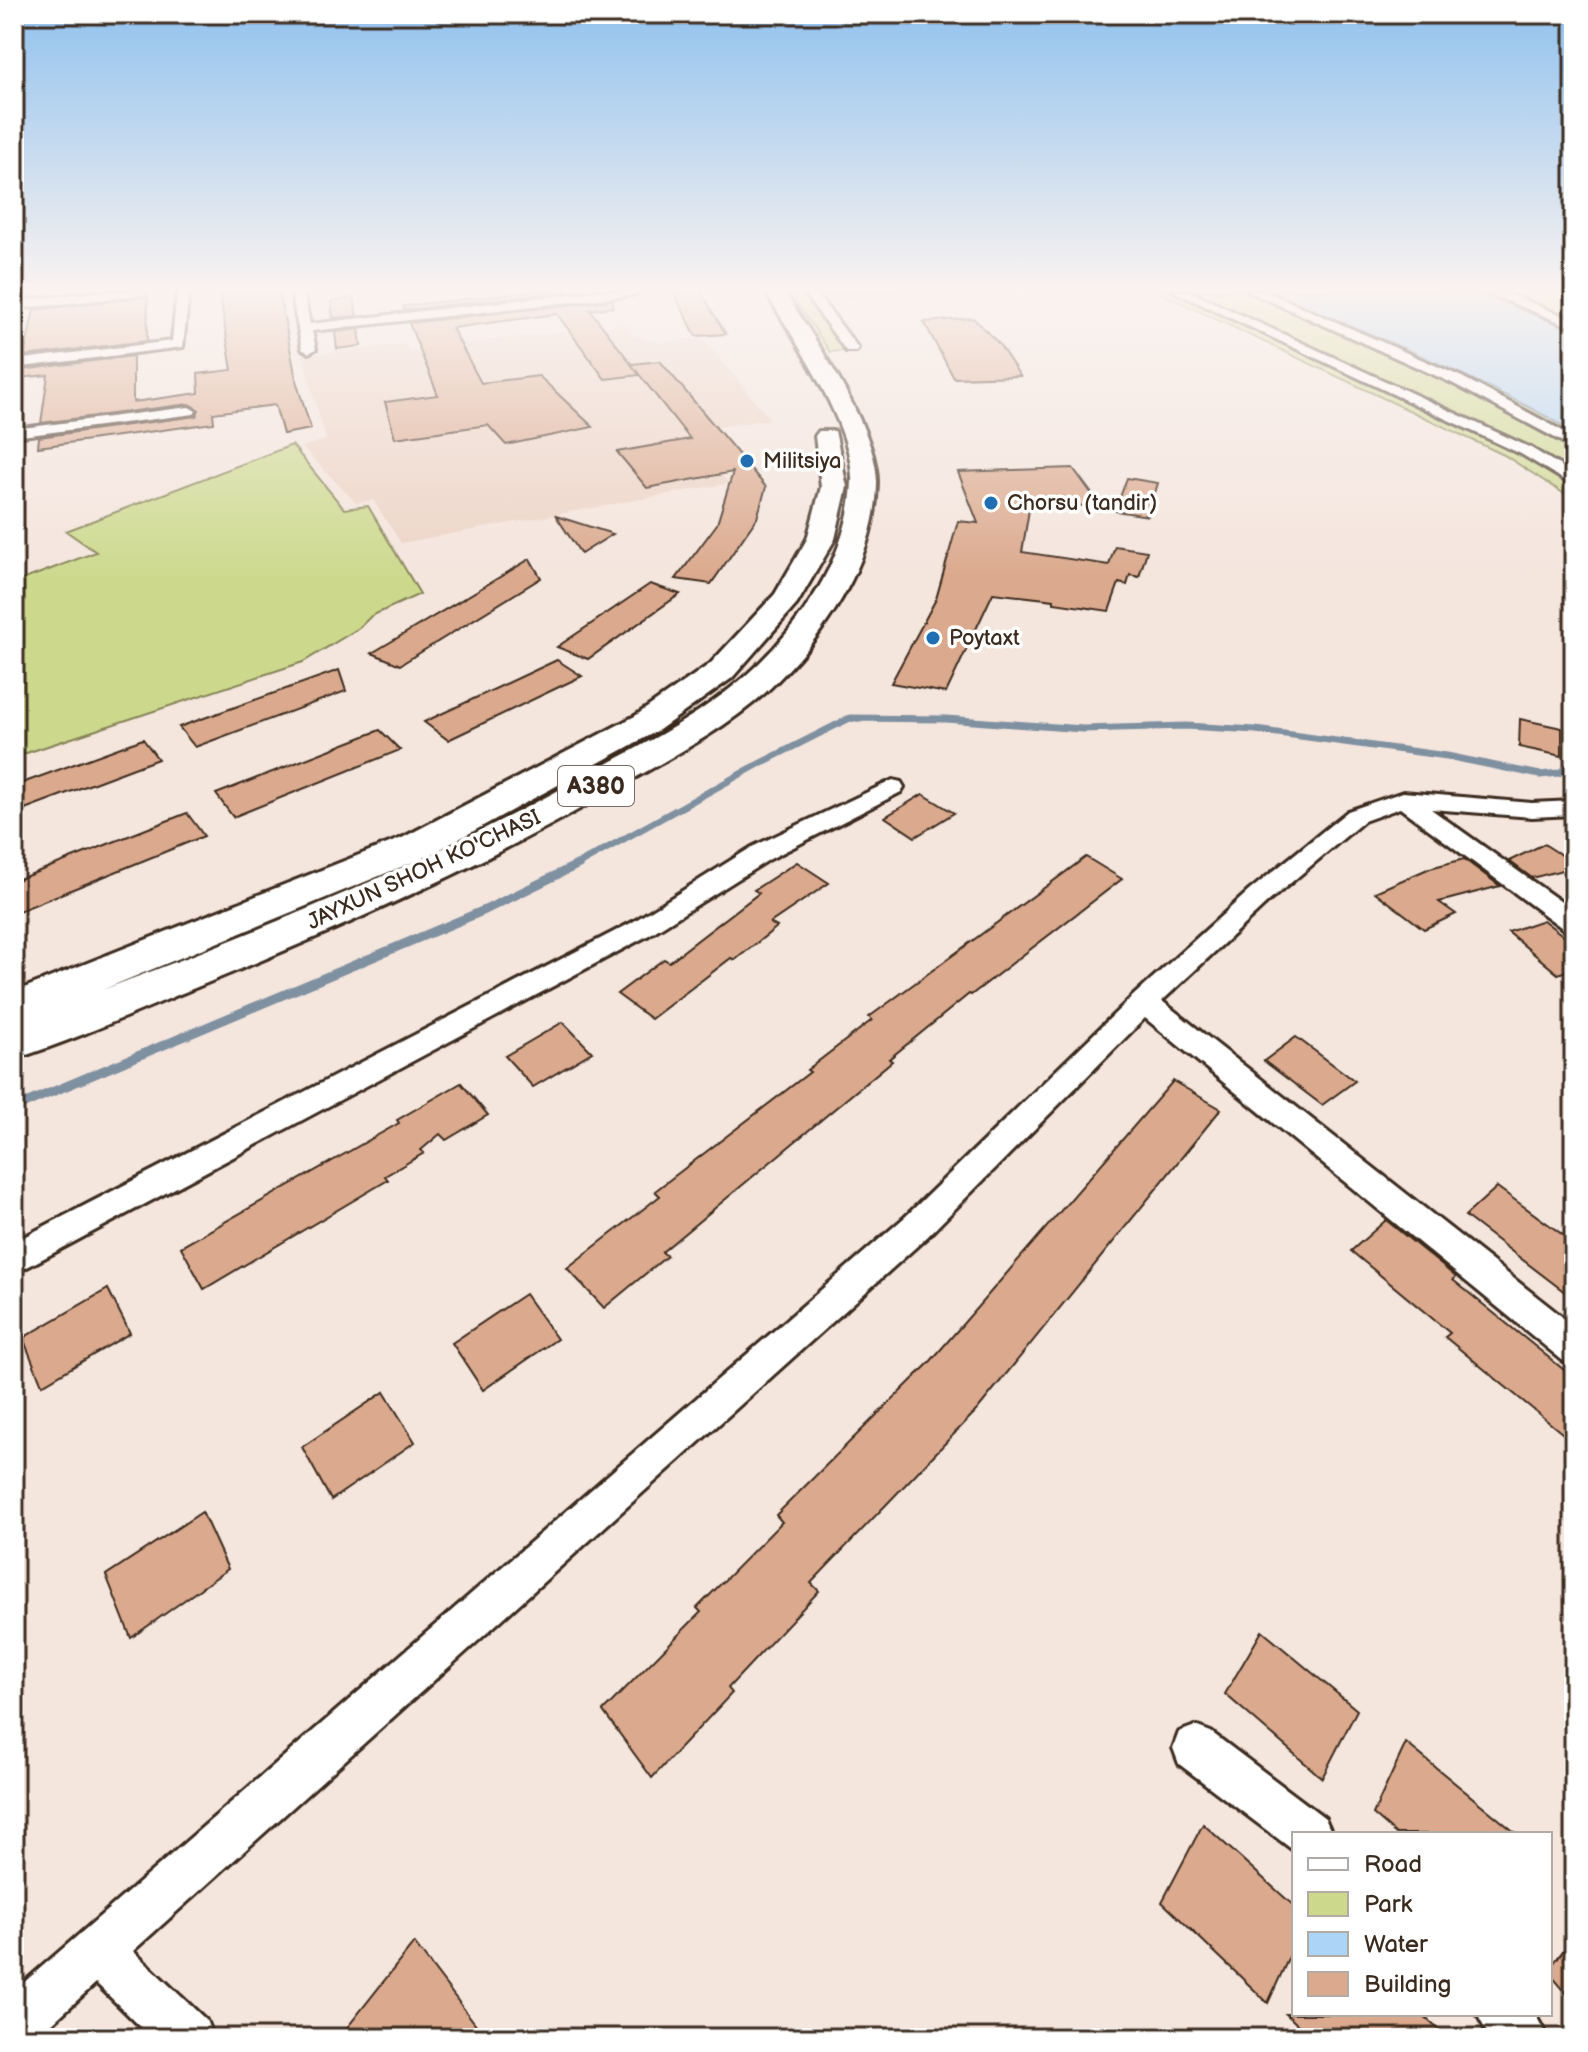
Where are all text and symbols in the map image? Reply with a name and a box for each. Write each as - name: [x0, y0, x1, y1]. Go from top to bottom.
- place label: Militsiya: [763, 448, 842, 475]
- marker: Militsiya: [738, 452, 756, 470]
- place label: Chorsu (tandir): [1007, 490, 1157, 517]
- marker: Chorsu (tandir): [982, 494, 1000, 512]
- place label: Poytaxt: [949, 625, 1020, 652]
- marker: Poytaxt: [924, 629, 942, 647]
- road number: A380: [558, 766, 634, 806]
- street label: JAYXUN SHOH KO'CHASI: [303, 804, 545, 936]
- legend: [1292, 1832, 1552, 2016]
- text: Road: [1364, 1850, 1422, 1879]
- text: Park: [1364, 1890, 1412, 1919]
- text: Water: [1364, 1930, 1428, 1959]
- text: Building: [1364, 1970, 1451, 1999]

